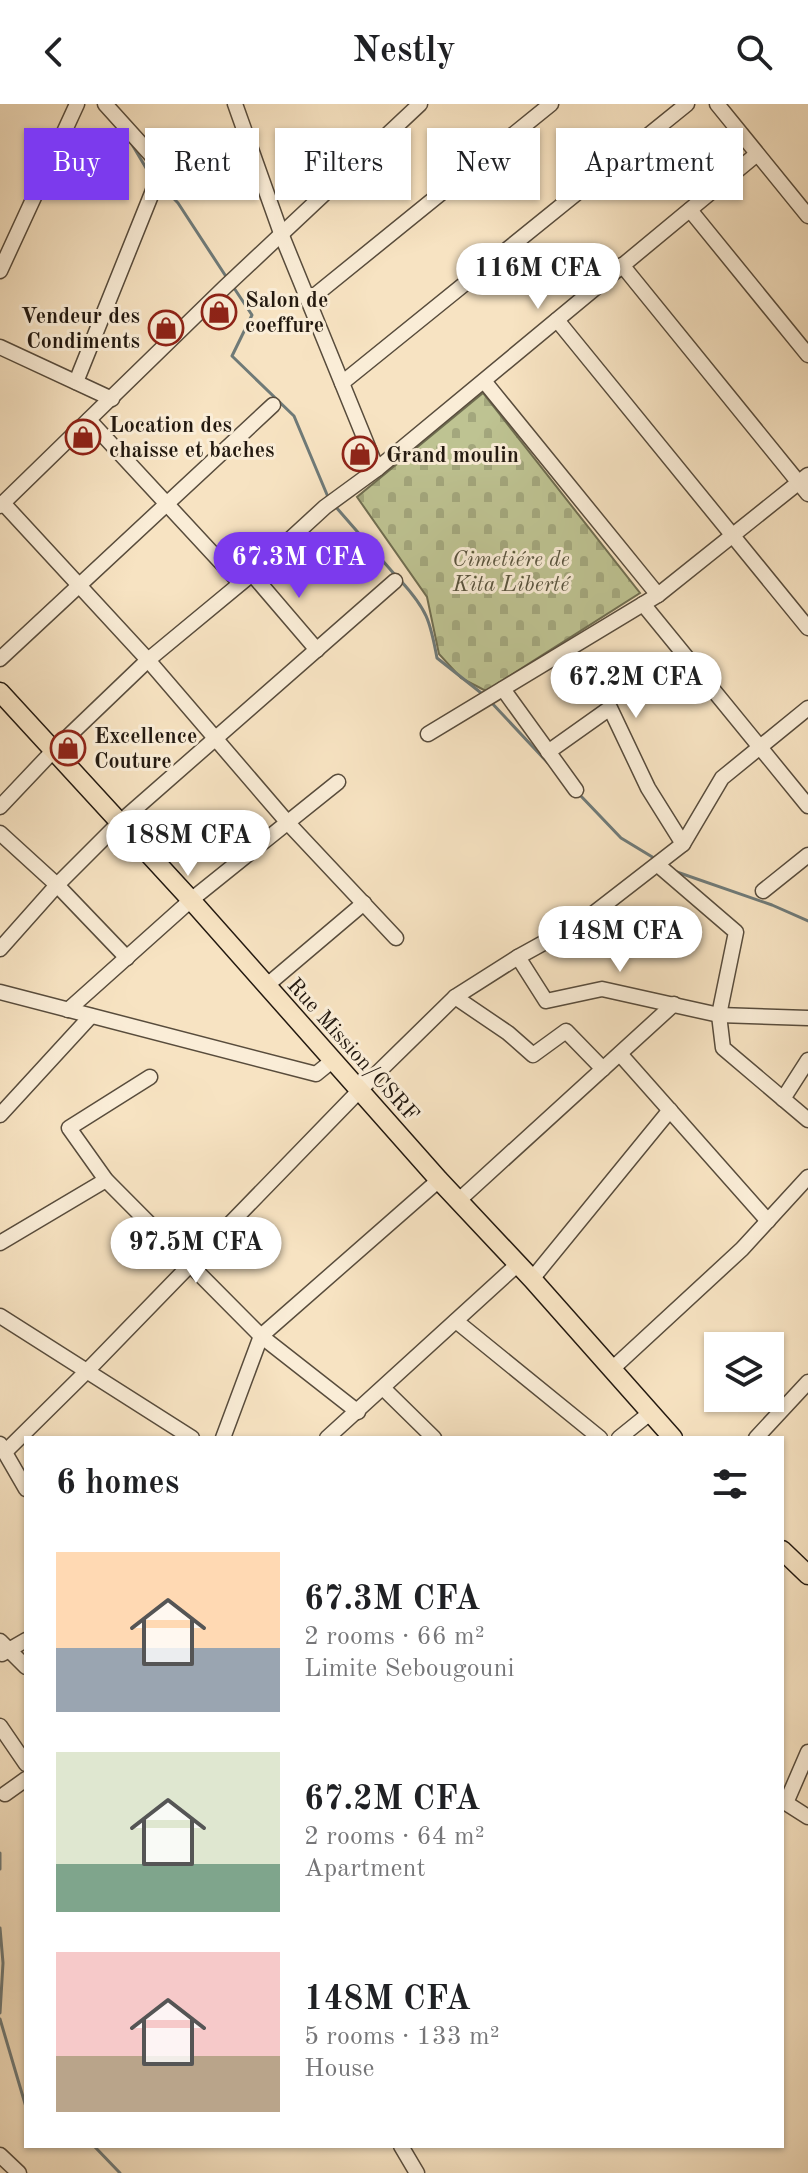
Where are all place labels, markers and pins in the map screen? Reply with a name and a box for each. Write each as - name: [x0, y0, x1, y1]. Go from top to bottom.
- pin: 116M CFA: [455, 243, 621, 311]
- place label: Salon de coeffure: [245, 290, 328, 337]
- shop icon: Salon de coeffure: [200, 293, 238, 331]
- place label: Vendeur des Condiments: [21, 306, 140, 353]
- shop icon: Vendeur des Condiments: [147, 309, 185, 347]
- place label: Location des chaisse et baches: [109, 415, 275, 462]
- shop icon: Location des chaisse et baches: [64, 418, 102, 456]
- shop icon: Grand moulin: [341, 435, 379, 473]
- place label: Grand moulin: [386, 445, 519, 467]
- pin: 67.3M CFA: [207, 532, 391, 600]
- pin: 67.2M CFA: [544, 652, 728, 720]
- place label: Excellence Couture: [94, 726, 197, 773]
- shop icon: Excellence Couture: [49, 729, 87, 767]
- pin: 188M CFA: [105, 810, 271, 878]
- pin: 148M CFA: [537, 906, 703, 974]
- pin: 97.5M CFA: [104, 1217, 288, 1285]

